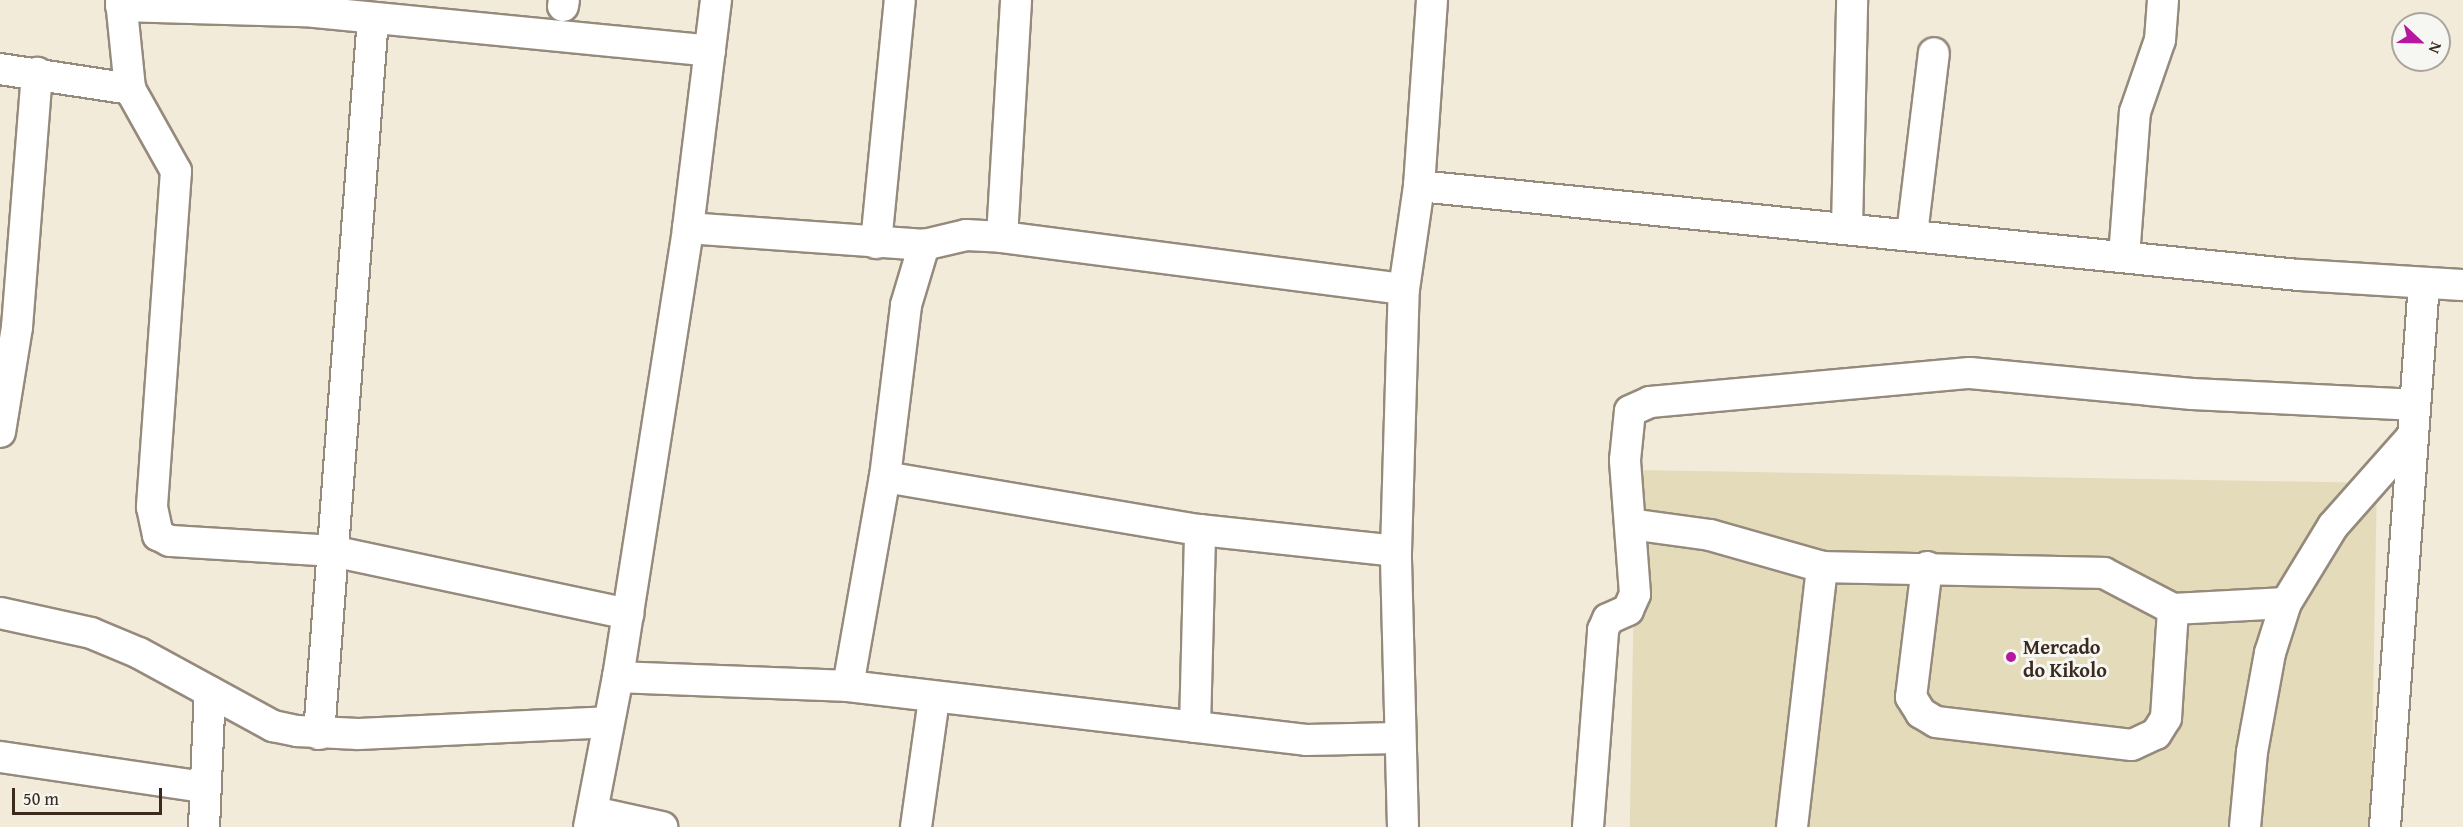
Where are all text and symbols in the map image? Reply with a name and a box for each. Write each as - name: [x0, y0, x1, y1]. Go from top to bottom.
- north arrow: [2391, 12, 2451, 72]
- text: N: [2423, 39, 2449, 57]
- place label: Mercado do Kikolo: [2023, 634, 2107, 681]
- marker: Mercado do Kikolo: [2004, 650, 2018, 664]
- scale bar: [15, 776, 165, 814]
- text: 50 m: [23, 785, 59, 812]

